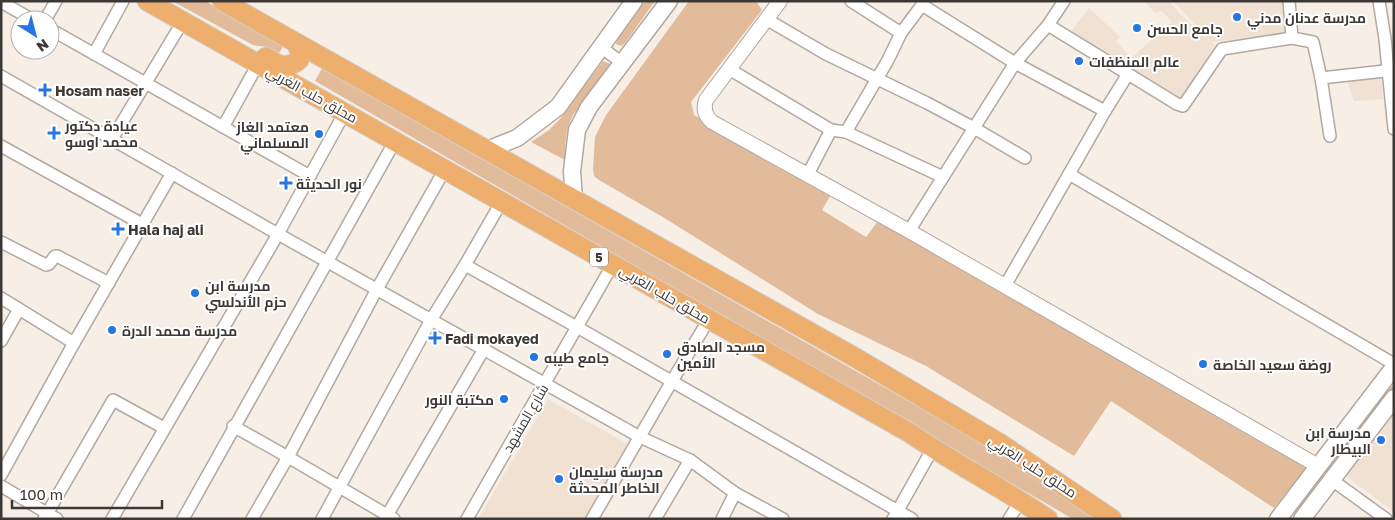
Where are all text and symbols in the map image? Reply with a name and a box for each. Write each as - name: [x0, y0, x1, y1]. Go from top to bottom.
- place label: مدرسة عدنان مدني: [1247, 9, 1366, 30]
- north arrow: [10, 10, 60, 60]
- marker: مدرسة عدنان مدني: [1231, 11, 1243, 23]
- place label: جامع الحسن: [1147, 20, 1223, 39]
- marker: جامع الحسن: [1131, 22, 1143, 34]
- text: N: [34, 36, 52, 56]
- place label: عالم المنظفات: [1089, 53, 1180, 72]
- marker: عالم المنظفات: [1073, 55, 1085, 67]
- street label: محلق حلب الغربي: [262, 62, 361, 130]
- place label: Hosam naser: [55, 82, 144, 99]
- marker: Hosam naser: [39, 84, 51, 96]
- place label: عيادة دكتور محمد اوسو: [64, 117, 138, 151]
- place label: معتمد الغاز المسلماني: [235, 118, 309, 155]
- marker: عيادة دكتور محمد اوسو: [47, 126, 61, 140]
- marker: معتمد الغاز المسلماني: [313, 128, 325, 140]
- place label: نور الحديثة: [296, 175, 362, 193]
- marker: نور الحديثة: [280, 177, 292, 189]
- place label: Hala haj ali: [128, 221, 204, 238]
- marker: Hala haj ali: [112, 223, 124, 235]
- road number: 5: [590, 248, 608, 266]
- street label: محلق حلب الغربي: [615, 261, 713, 330]
- place label: مدرسة ابن حزم الأندلسي: [205, 277, 287, 313]
- marker: مدرسة ابن حزم الأندلسي: [189, 287, 201, 299]
- place label: مدرسة محمد الدرة: [122, 322, 237, 339]
- marker: مدرسة محمد الدرة: [106, 324, 118, 336]
- place label: Fadi mokayed: [445, 330, 539, 347]
- marker: Fadi mokayed: [429, 332, 441, 344]
- place label: مسجد الصادق الأمين: [677, 338, 765, 372]
- marker: مسجد الصادق الأمين: [661, 348, 673, 360]
- place label: جامع طيبه: [544, 349, 609, 368]
- marker: جامع طيبه: [528, 351, 540, 363]
- place label: روضة سعيد الخاصة: [1213, 356, 1332, 374]
- marker: روضة سعيد الخاصة: [1197, 358, 1209, 370]
- street label: شارع المشهد: [499, 381, 552, 456]
- place label: مكتبة النور: [424, 391, 494, 409]
- marker: مكتبة النور: [498, 393, 510, 405]
- place label: مدرسة ابن البيطار: [1306, 424, 1371, 457]
- street label: محلق حلب الغربي: [984, 431, 1080, 504]
- marker: مدرسة ابن البيطار: [1375, 434, 1387, 446]
- place label: مدرسة سليمان الخاطر المحدثة: [569, 463, 663, 497]
- marker: مدرسة سليمان الخاطر المحدثة: [553, 473, 565, 485]
- scale bar: [12, 478, 162, 510]
- text: 100 m: [20, 485, 63, 503]

